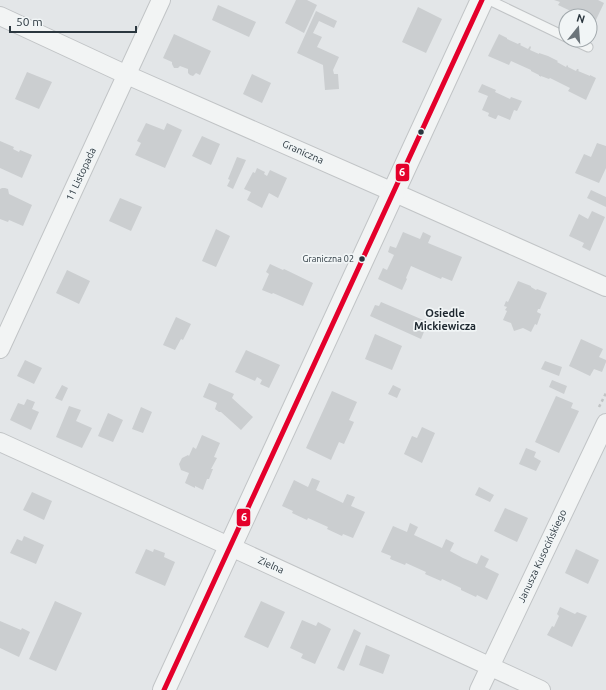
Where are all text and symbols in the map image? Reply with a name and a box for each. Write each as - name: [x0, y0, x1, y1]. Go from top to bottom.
- scale bar: [10, 8, 136, 34]
- north arrow: [558, 8, 598, 48]
- text: N: [575, 11, 587, 25]
- text: 50 m: [16, 15, 43, 28]
- unlabelled marker: [416, 127, 426, 137]
- street label: Graniczna: [281, 138, 325, 166]
- street label: 11 Listopada: [64, 146, 98, 202]
- line badge: 6: [395, 163, 410, 182]
- text: 6: [399, 166, 405, 178]
- place label: Graniczna 02: [302, 254, 354, 264]
- marker: Graniczna 02: [357, 254, 367, 264]
- district label: Osiedle Mickiewicza: [414, 307, 476, 332]
- line badge: 6: [236, 508, 251, 527]
- street label: Janusza Kusocińskiego: [516, 508, 568, 604]
- text: 6: [241, 511, 247, 523]
- street label: Zielna: [256, 554, 286, 576]

